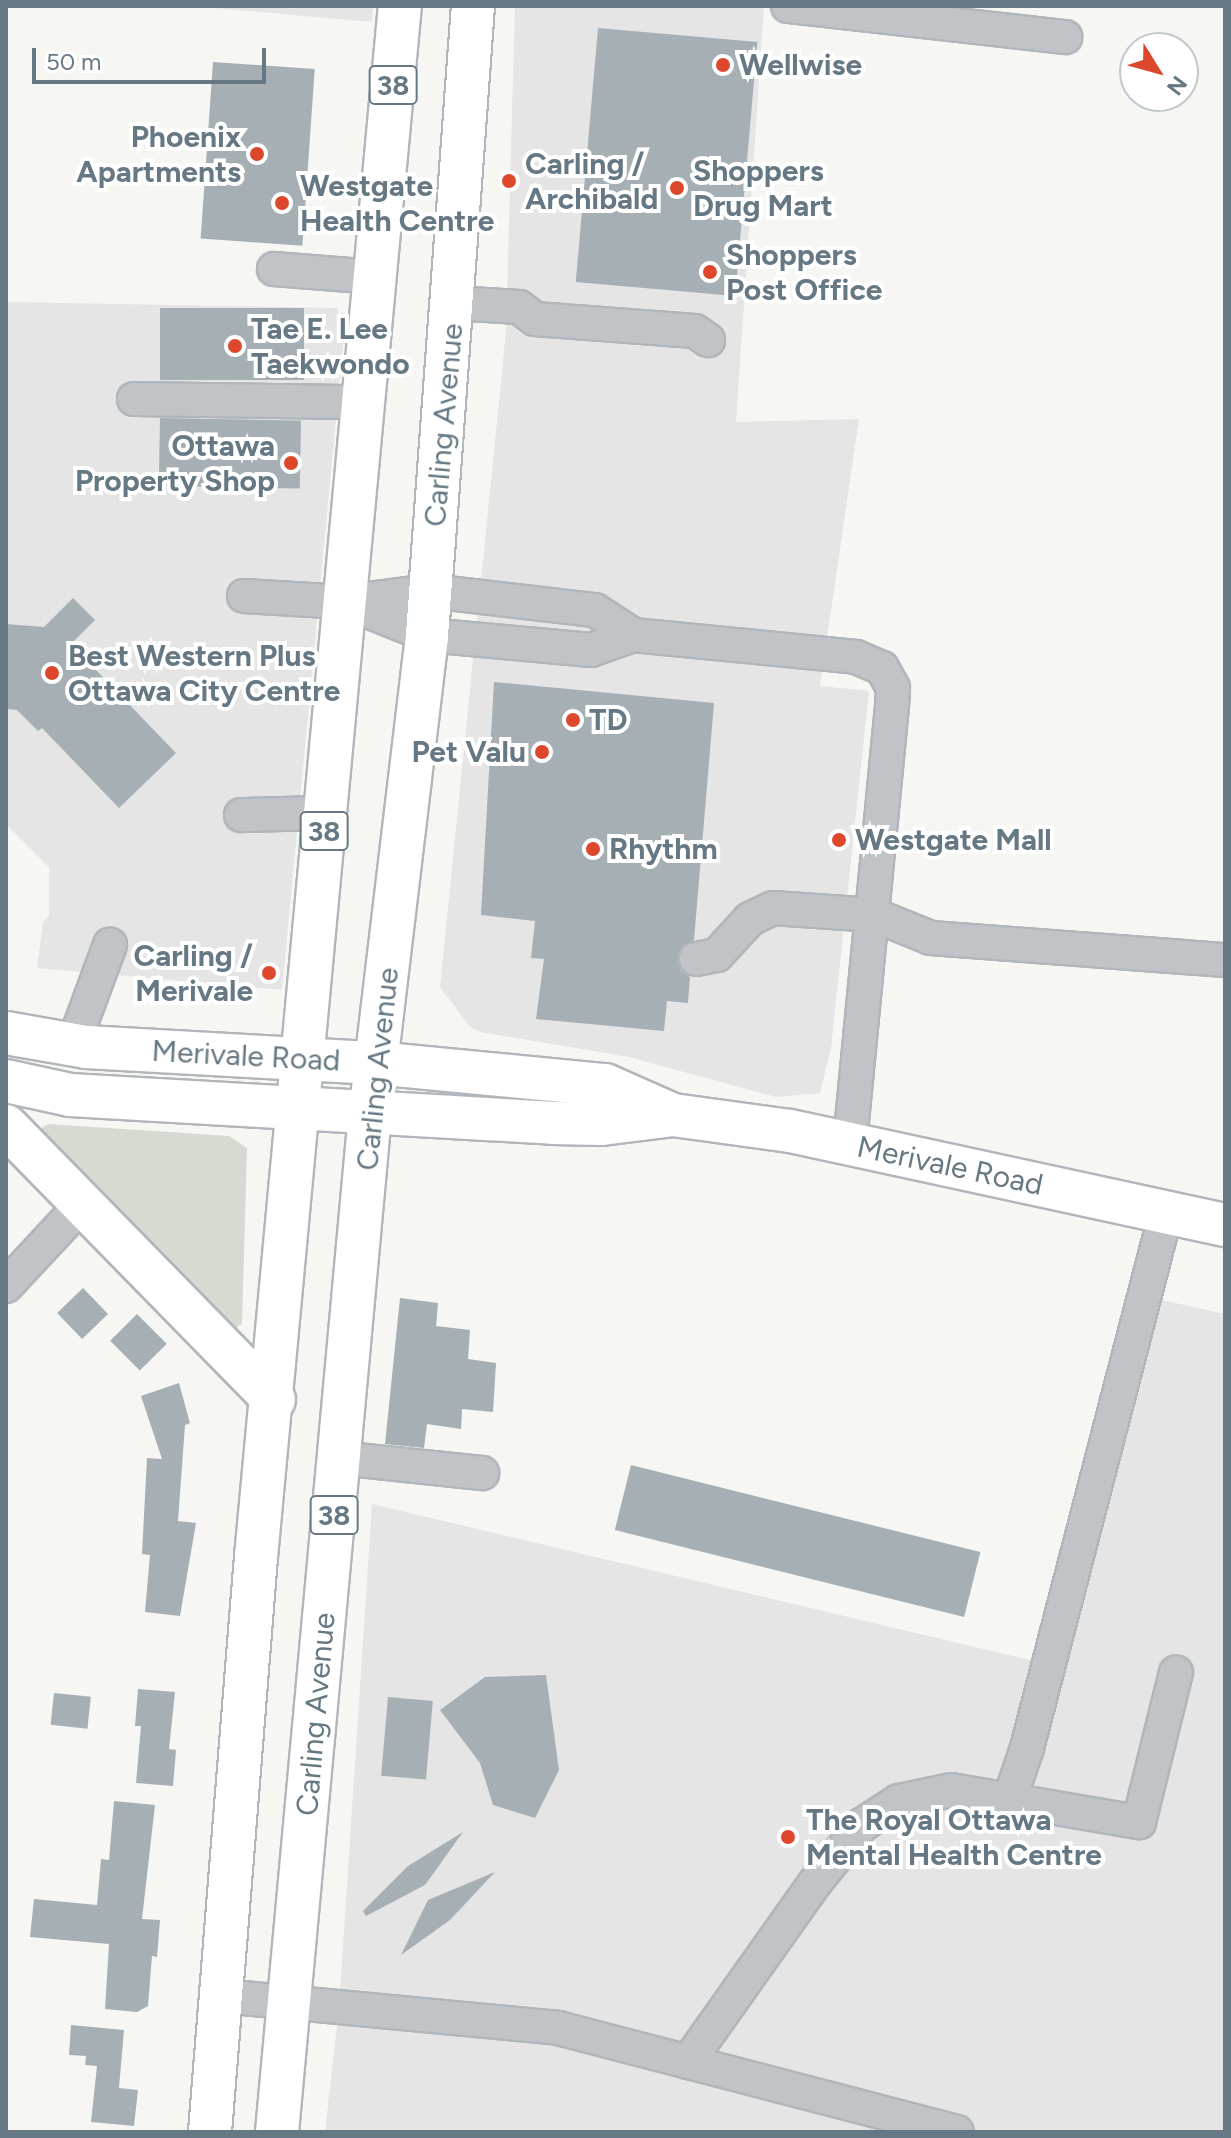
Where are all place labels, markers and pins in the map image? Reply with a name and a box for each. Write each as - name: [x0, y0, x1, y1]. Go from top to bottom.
- place label: Wellwise: [739, 47, 862, 83]
- marker: Wellwise: [714, 56, 732, 74]
- place label: Phoenix Apartments: [76, 119, 241, 190]
- marker: Phoenix Apartments: [248, 145, 266, 163]
- place label: Carling / Archibald: [525, 146, 658, 216]
- place label: Shoppers Drug Mart: [693, 153, 833, 224]
- place label: Westgate Health Centre: [300, 168, 494, 238]
- marker: Carling / Archibald: [500, 172, 518, 190]
- marker: Shoppers Drug Mart: [668, 179, 686, 197]
- marker: Westgate Health Centre: [271, 192, 293, 214]
- place label: Shoppers Post Office: [726, 237, 882, 308]
- marker: Shoppers Post Office: [701, 263, 719, 281]
- place label: Tae E. Lee Taekwondo: [251, 311, 410, 382]
- marker: Tae E. Lee Taekwondo: [226, 337, 244, 355]
- place label: Ottawa Property Shop: [75, 428, 275, 498]
- marker: Ottawa Property Shop: [282, 454, 300, 472]
- place label: Best Western Plus Ottawa City Centre: [68, 638, 340, 708]
- marker: Best Western Plus Ottawa City Centre: [43, 664, 61, 682]
- place label: TD: [589, 702, 628, 738]
- marker: TD: [564, 711, 582, 729]
- place label: Pet Valu: [412, 734, 526, 770]
- marker: Pet Valu: [533, 743, 551, 761]
- place label: Westgate Mall: [855, 822, 1052, 858]
- place label: Rhythm: [609, 831, 718, 867]
- marker: Westgate Mall: [830, 831, 848, 849]
- marker: Rhythm: [584, 840, 602, 858]
- place label: Carling / Merivale: [133, 938, 253, 1008]
- marker: Carling / Merivale: [260, 964, 278, 982]
- place label: The Royal Ottawa Mental Health Centre: [806, 1802, 1102, 1872]
- marker: The Royal Ottawa Mental Health Centre: [777, 1826, 799, 1848]

